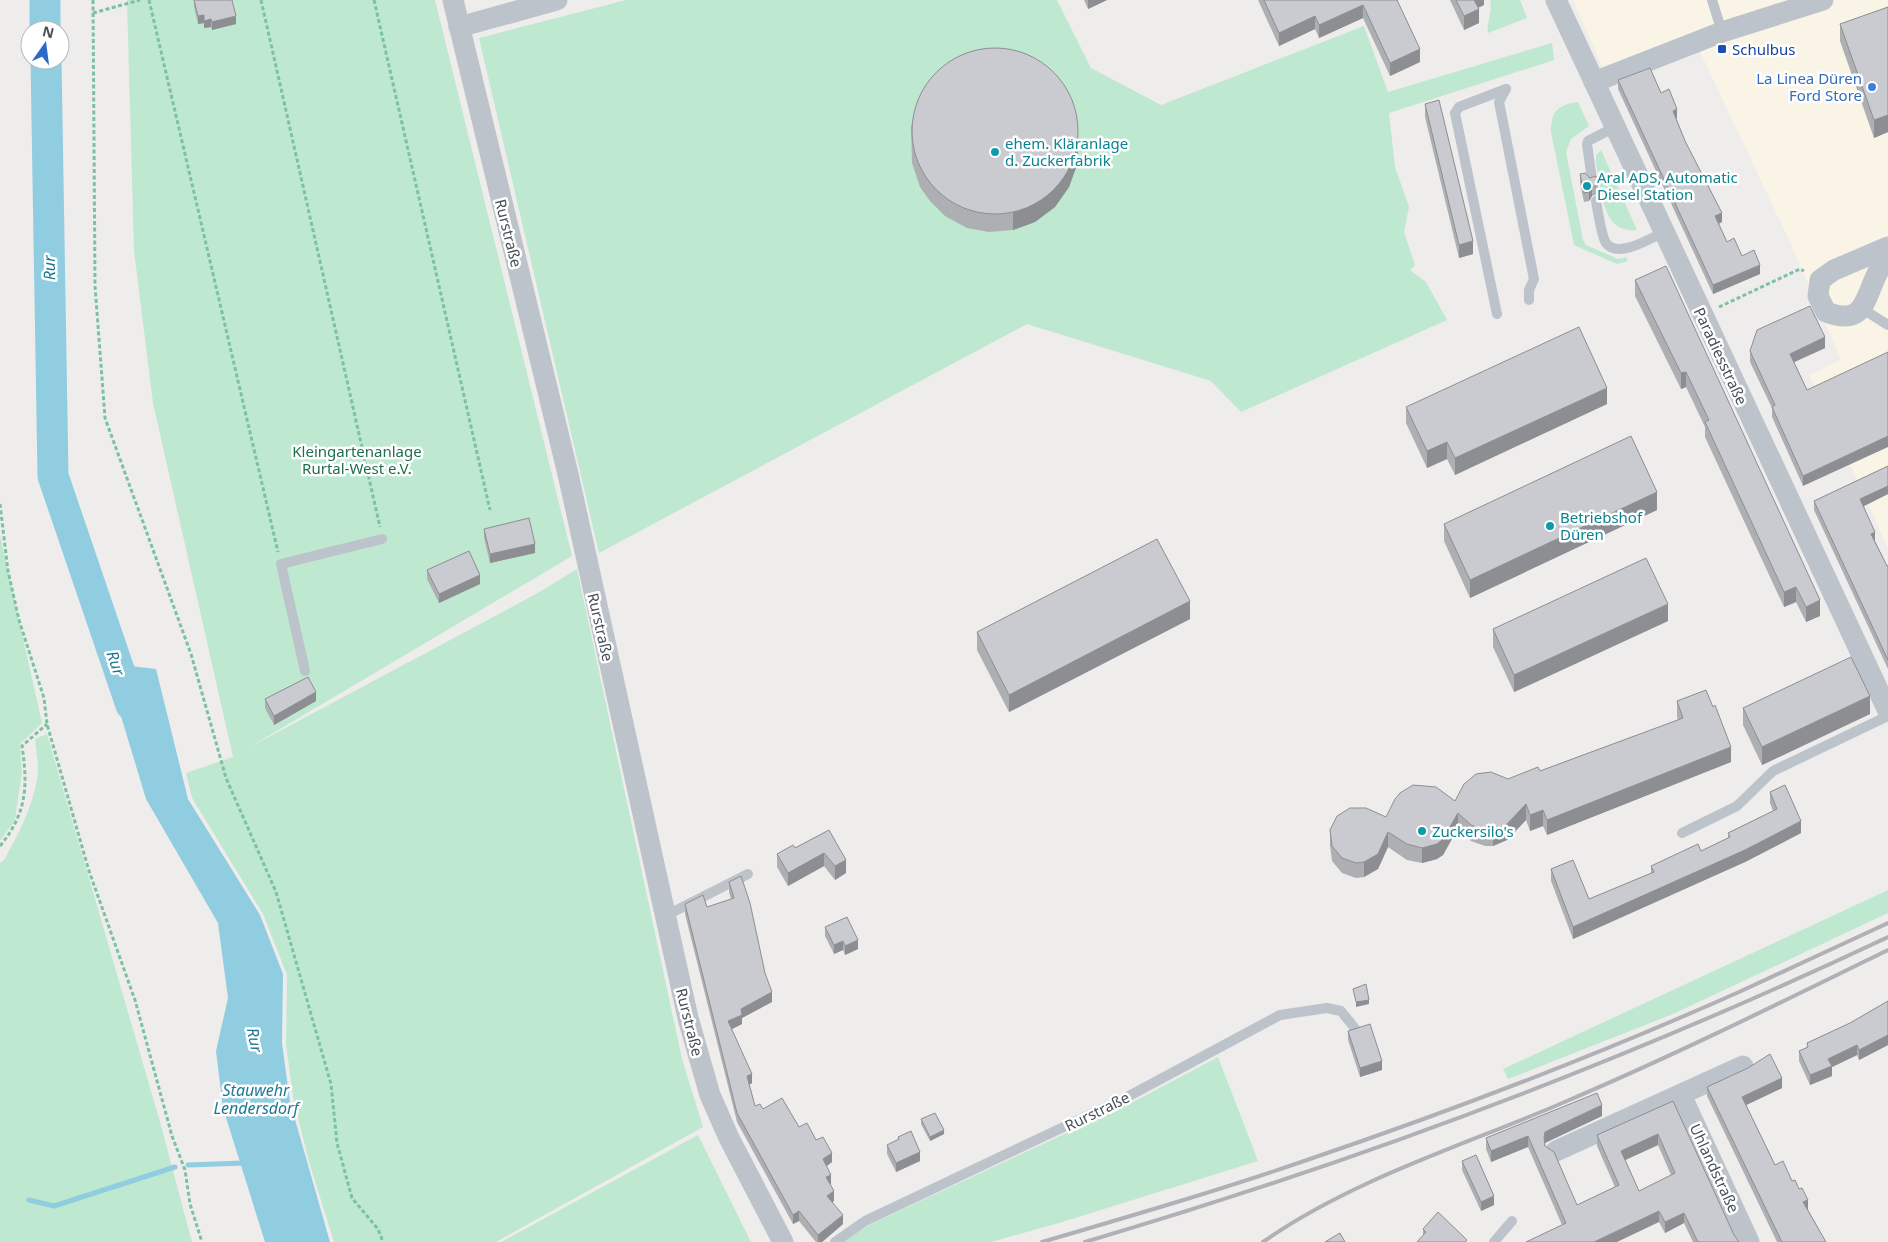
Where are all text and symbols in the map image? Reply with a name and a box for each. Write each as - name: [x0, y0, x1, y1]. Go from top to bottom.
- north arrow: [20, 20, 70, 70]
- text: N: [40, 21, 56, 42]
- place label: Schulbus: [1732, 39, 1796, 59]
- marker: Schulbus: [1716, 43, 1728, 55]
- place label: La Linea Düren Ford Store: [1756, 68, 1862, 105]
- marker: La Linea Düren Ford Store: [1866, 81, 1878, 93]
- place label: ehem. Kläranlage d. Zuckerfabrik: [1005, 133, 1128, 170]
- marker: ehem. Kläranlage d. Zuckerfabrik: [989, 146, 1001, 158]
- place label: Aral ADS, Automatic Diesel Station: [1597, 167, 1738, 204]
- marker: Aral ADS, Automatic Diesel Station: [1581, 180, 1593, 192]
- street label: Rurstraße: [491, 197, 527, 269]
- water label: Rur: [38, 255, 60, 281]
- street label: Paradiesstraße: [1690, 304, 1752, 408]
- park label: Kleingartenanlage Rurtal-West e.V.: [292, 441, 422, 478]
- place label: Betriebshof Düren: [1560, 507, 1643, 544]
- marker: Betriebshof Düren: [1544, 520, 1556, 532]
- street label: Rurstraße: [583, 591, 619, 663]
- water label: Rur: [102, 648, 131, 679]
- place label: Zuckersilo's: [1432, 821, 1514, 841]
- marker: Zuckersilo's: [1416, 825, 1428, 837]
- street label: Rurstraße: [672, 986, 708, 1058]
- water label: Rur: [242, 1026, 268, 1055]
- water label: Stauwehr Lendersdorf: [213, 1079, 301, 1119]
- street label: Rurstraße: [1061, 1087, 1133, 1135]
- street label: Uhlandstraße: [1686, 1120, 1744, 1216]

